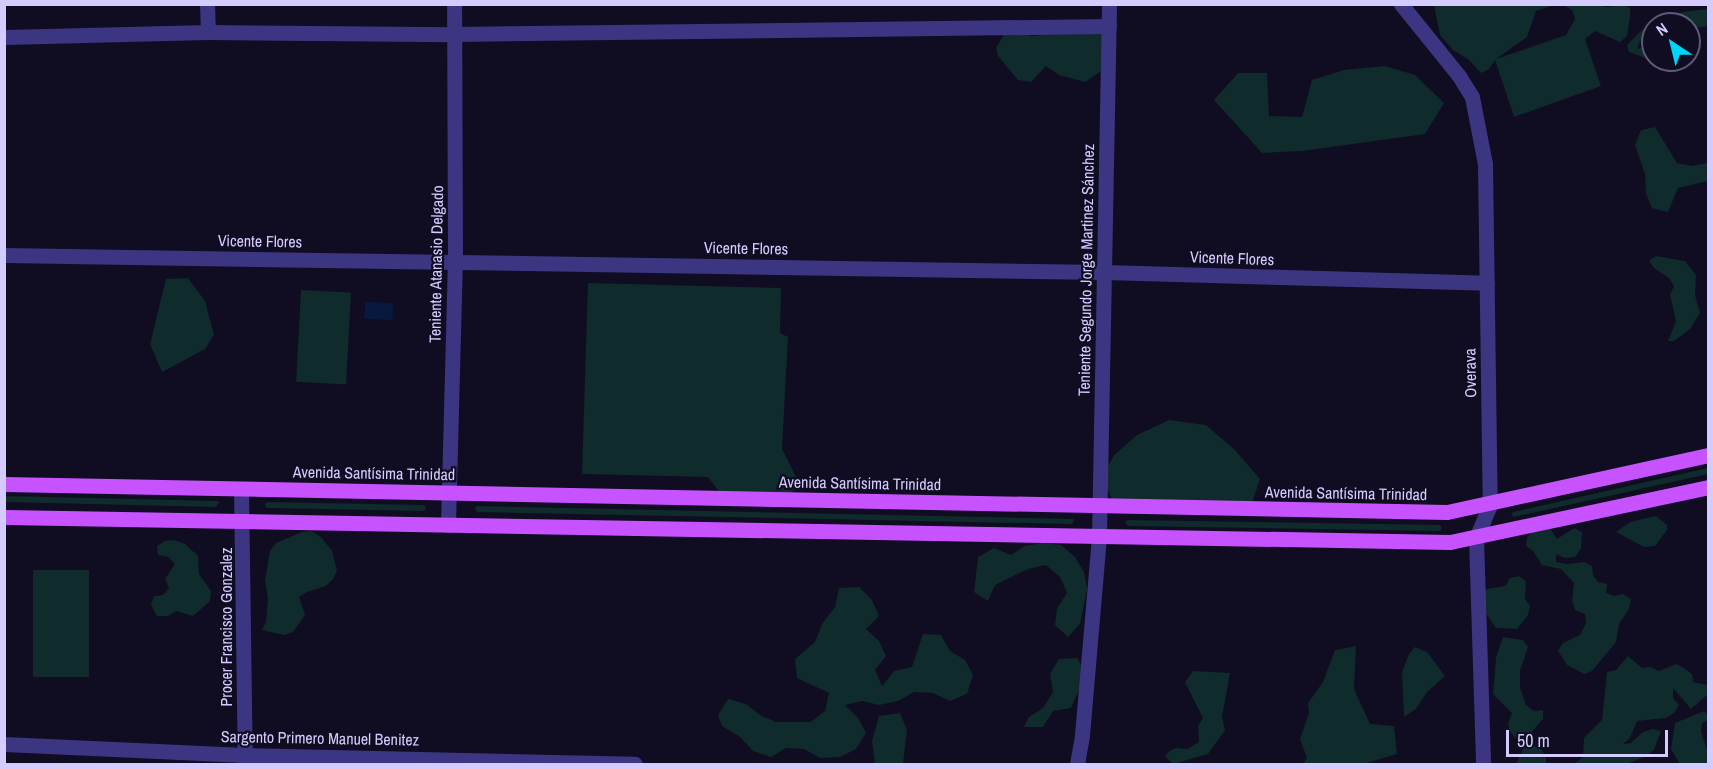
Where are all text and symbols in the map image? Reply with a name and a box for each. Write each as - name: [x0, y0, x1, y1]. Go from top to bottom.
- north arrow: [1641, 12, 1701, 72]
- text: N: [1652, 17, 1672, 41]
- street label: Teniente Segundo Jorge Martinez Sánchez: [1074, 144, 1098, 396]
- street label: Teniente Atanasio Delgado: [425, 185, 447, 343]
- street label: Vicente Flores: [218, 231, 302, 251]
- street label: Vicente Flores: [704, 238, 788, 258]
- street label: Vicente Flores: [1190, 247, 1274, 269]
- street label: Overava: [1460, 348, 1480, 398]
- street label: Avenida Santísima Trinidad: [293, 462, 455, 484]
- street label: Avenida Santísima Trinidad: [779, 472, 941, 494]
- street label: Avenida Santísima Trinidad: [1265, 482, 1427, 504]
- street label: Procer Francisco Gonzalez: [216, 548, 236, 706]
- scale bar: [1509, 718, 1671, 756]
- street label: Sargento Primero Manuel Benitez: [221, 727, 419, 749]
- text: 50 m: [1517, 728, 1550, 753]

